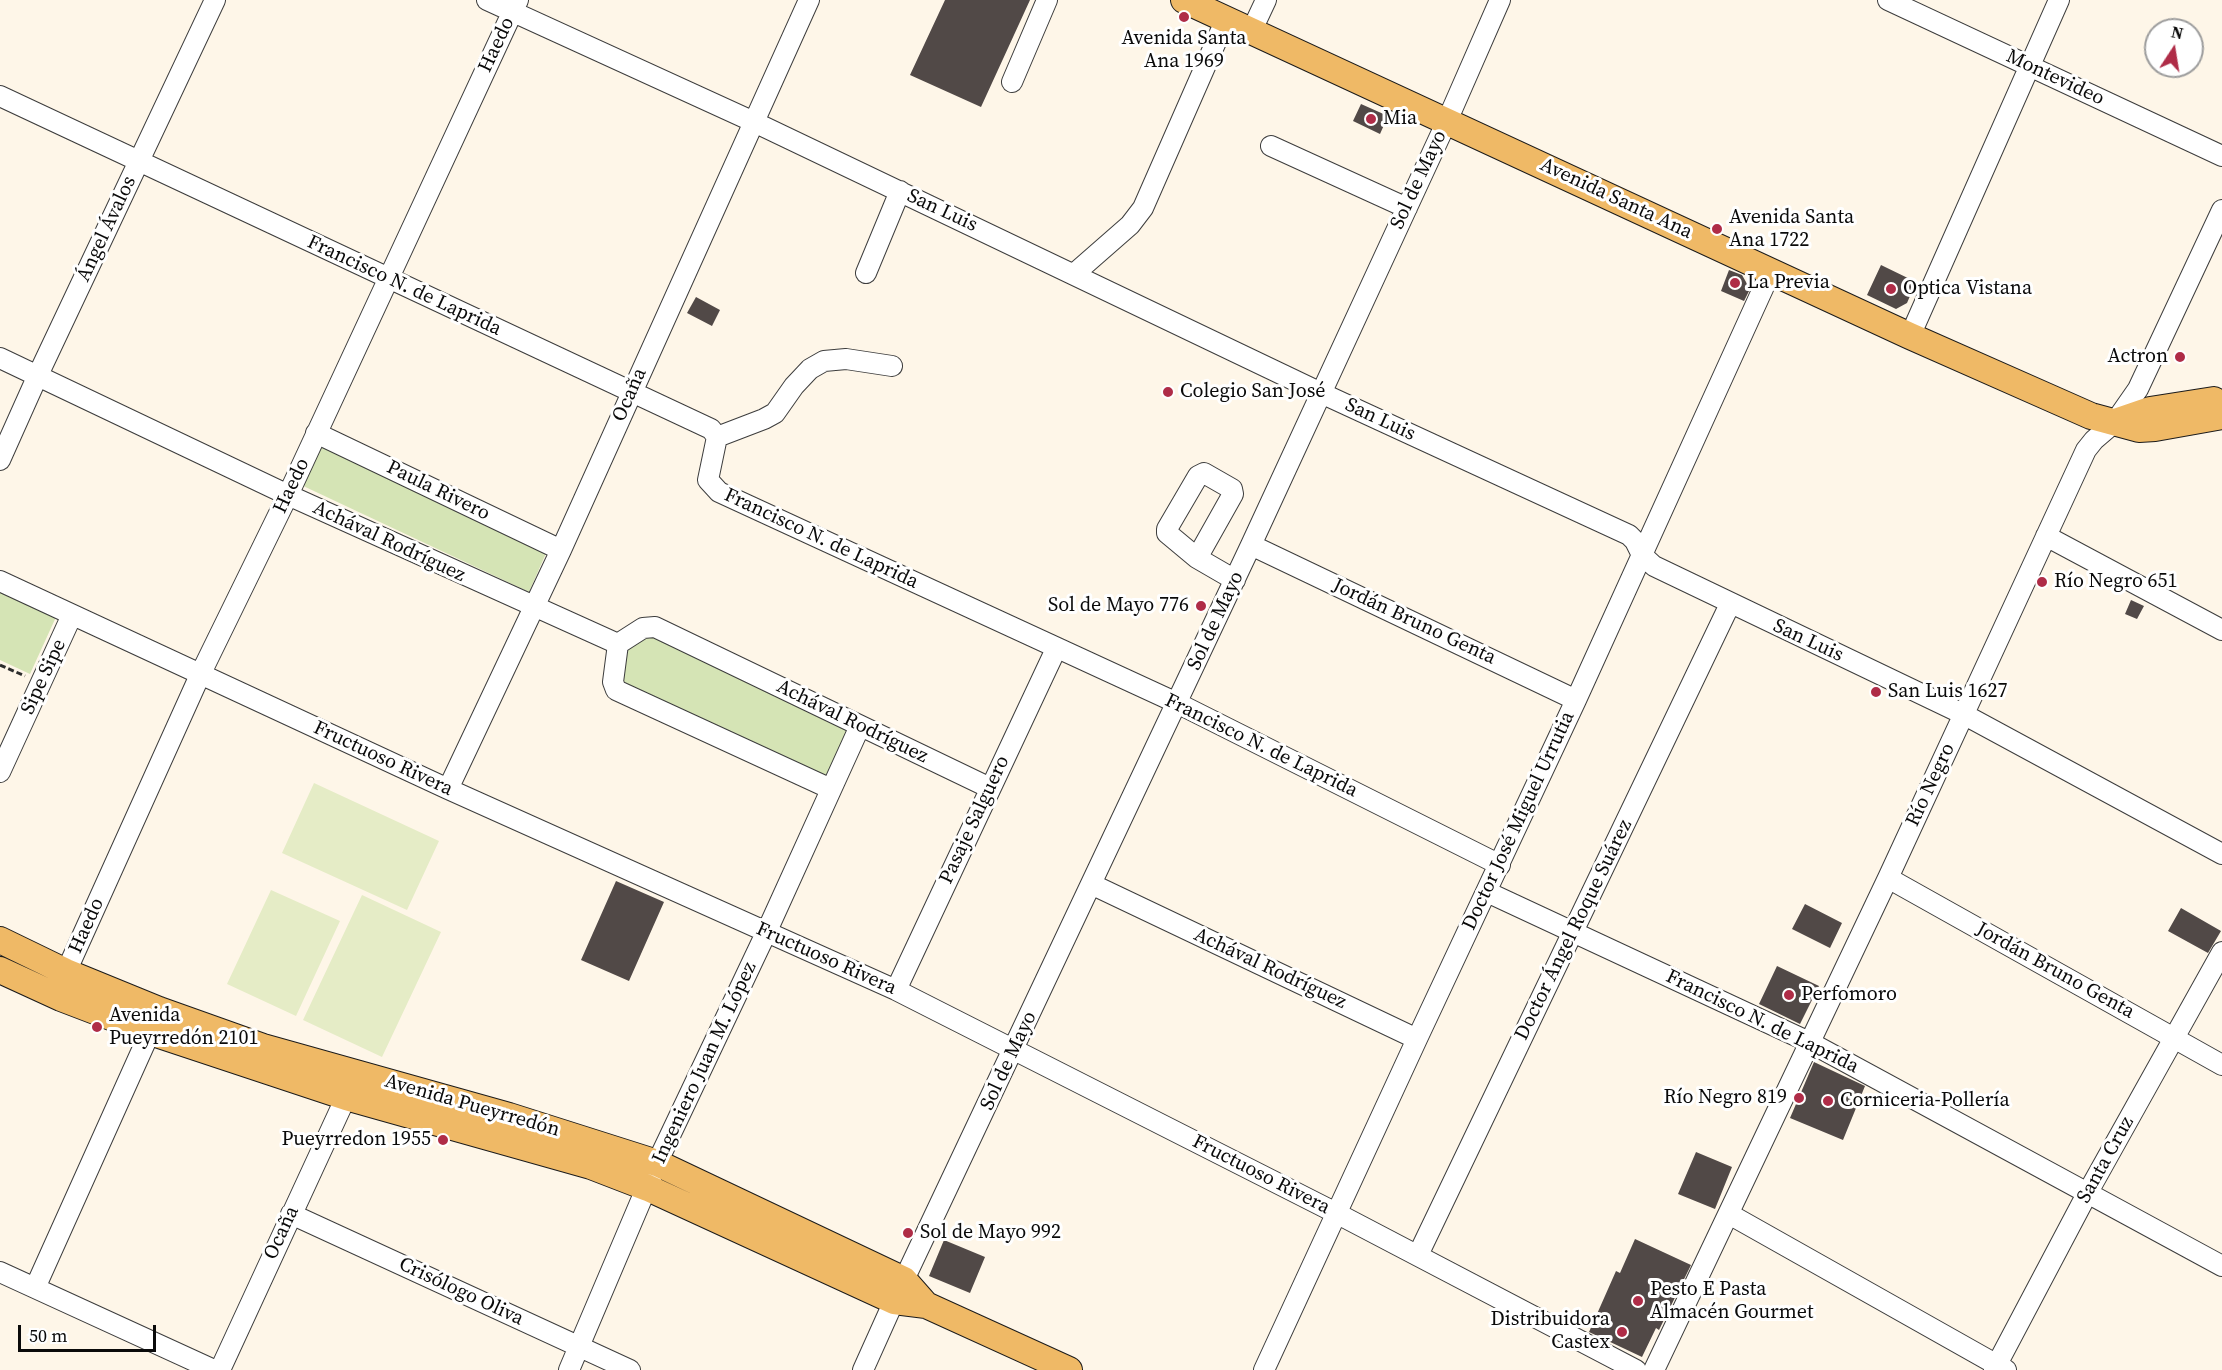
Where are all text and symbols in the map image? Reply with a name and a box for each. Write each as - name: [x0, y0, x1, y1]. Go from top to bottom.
- marker: Avenida Santa Ana 1969: [1177, 10, 1191, 24]
- street label: Haedo: [474, 14, 520, 76]
- north arrow: [2144, 18, 2204, 78]
- text: N: [2169, 20, 2185, 44]
- place label: Avenida Santa Ana 1969: [1121, 27, 1247, 74]
- street label: Montevideo: [2002, 45, 2108, 111]
- place label: Mia: [1383, 107, 1417, 131]
- marker: Mia: [1364, 112, 1378, 126]
- street label: Sol de Mayo: [1386, 127, 1452, 233]
- street label: Avenida Santa Ana: [1536, 153, 1696, 245]
- street label: Ángel Ávalos: [72, 172, 142, 286]
- street label: San Luis: [903, 184, 981, 238]
- place label: Avenida Santa Ana 1722: [1729, 206, 1854, 253]
- marker: Avenida Santa Ana 1722: [1710, 222, 1724, 236]
- street label: Francisco N. de Laprida: [303, 230, 505, 342]
- place label: La Previa: [1747, 271, 1830, 295]
- marker: La Previa: [1728, 276, 1742, 290]
- place label: Optica Vistana: [1903, 277, 2032, 301]
- marker: Optica Vistana: [1884, 282, 1898, 296]
- place label: Actron: [2108, 345, 2168, 369]
- marker: Actron: [2173, 350, 2187, 364]
- street label: Ocaña: [608, 364, 652, 426]
- place label: Colegio San José: [1180, 380, 1326, 404]
- marker: Colegio San José: [1161, 385, 1175, 399]
- street label: San Luis: [1341, 393, 1419, 447]
- street label: Haedo: [269, 455, 315, 517]
- street label: Paula Rivero: [382, 456, 494, 526]
- street label: Francisco N. de Laprida: [720, 483, 922, 595]
- street label: Achával Rodríguez: [309, 496, 469, 588]
- street label: Sol de Mayo: [1183, 568, 1249, 674]
- place label: Río Negro 651: [2054, 570, 2178, 594]
- street label: Jordán Bruno Genta: [1329, 574, 1499, 670]
- marker: Río Negro 651: [2035, 575, 2049, 589]
- place label: Sol de Mayo 776: [1048, 594, 1189, 618]
- marker: Sol de Mayo 776: [1194, 599, 1208, 613]
- street label: San Luis: [1769, 614, 1847, 668]
- street label: Sipe Sipe: [16, 636, 72, 718]
- street label: Achával Rodríguez: [772, 675, 932, 769]
- place label: San Luis 1627: [1888, 680, 2007, 704]
- marker: San Luis 1627: [1869, 685, 1883, 699]
- street label: Francisco N. de Laprida: [1161, 689, 1361, 803]
- street label: Doctor José Miguel Urrutia: [1458, 708, 1580, 934]
- street label: Fructuoso Rivera: [309, 716, 457, 802]
- street label: Río Negro: [1901, 740, 1961, 830]
- street label: Pasaje Salguero: [935, 752, 1015, 888]
- street label: Doctor Ángel Roque Suárez: [1510, 816, 1638, 1044]
- street label: Haedo: [64, 895, 110, 957]
- street label: Fructuoso Rivera: [752, 917, 900, 1001]
- street label: Jordán Bruno Genta: [1972, 918, 2138, 1024]
- street label: Achával Rodríguez: [1190, 923, 1350, 1015]
- street label: Ingeniero Juan M. López: [648, 958, 762, 1168]
- street label: Francisco N. de Laprida: [1662, 965, 1862, 1079]
- place label: Perfomoro: [1801, 983, 1897, 1007]
- marker: Perfomoro: [1782, 988, 1796, 1002]
- place label: Avenida Pueyrredón 2101: [109, 1004, 258, 1051]
- street label: Sol de Mayo: [976, 1008, 1042, 1114]
- marker: Avenida Pueyrredón 2101: [90, 1020, 104, 1034]
- street label: Avenida Pueyrredón: [382, 1070, 562, 1142]
- place label: Río Negro 819: [1663, 1086, 1787, 1110]
- place label: Corniceria-Pollería: [1840, 1089, 2010, 1113]
- marker: Río Negro 819: [1792, 1091, 1806, 1105]
- marker: Corniceria-Pollería: [1821, 1094, 1835, 1108]
- street label: Santa Cruz: [2072, 1112, 2140, 1208]
- place label: Pueyrredon 1955: [282, 1128, 431, 1152]
- street label: Fructuoso Rivera: [1188, 1130, 1334, 1220]
- marker: Pueyrredon 1955: [436, 1133, 450, 1147]
- street label: Ocaña: [259, 1202, 305, 1264]
- place label: Sol de Mayo 992: [920, 1221, 1061, 1245]
- marker: Sol de Mayo 992: [901, 1226, 915, 1240]
- street label: Crisólogo Oliva: [395, 1253, 527, 1331]
- place label: Pesto E Pasta Almacén Gourmet: [1650, 1278, 1813, 1325]
- marker: Pesto E Pasta Almacén Gourmet: [1631, 1294, 1645, 1308]
- place label: Distribuidora Castex: [1491, 1308, 1610, 1355]
- scale bar: [21, 1313, 159, 1351]
- text: 50 m: [29, 1323, 67, 1348]
- marker: Distribuidora Castex: [1615, 1325, 1629, 1339]

